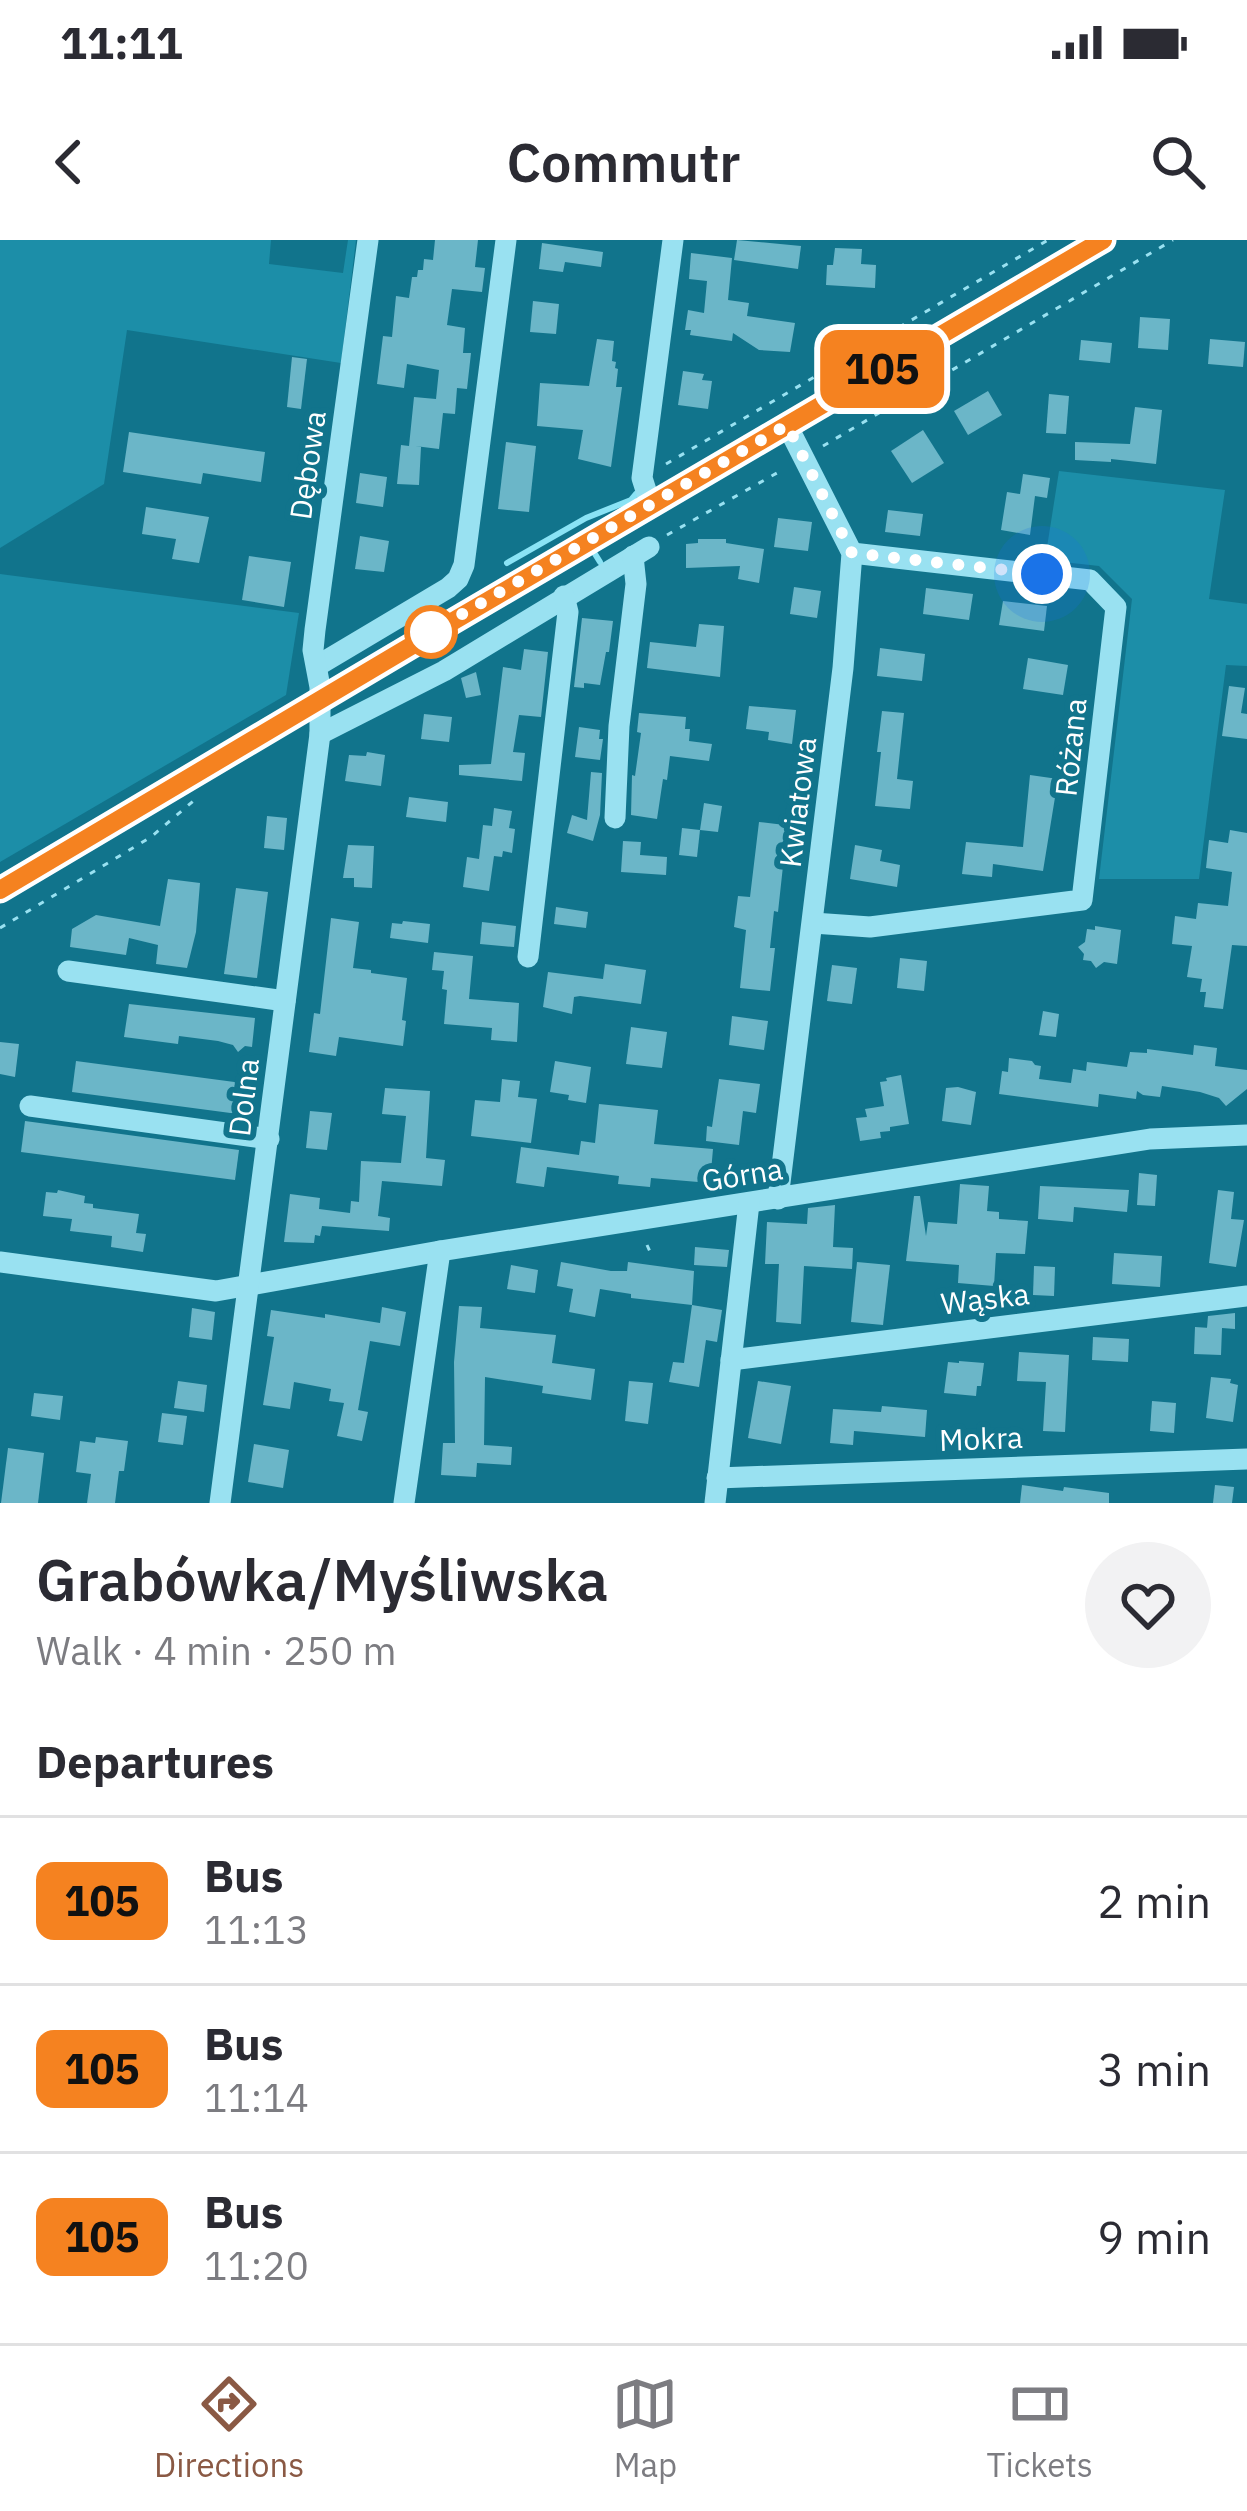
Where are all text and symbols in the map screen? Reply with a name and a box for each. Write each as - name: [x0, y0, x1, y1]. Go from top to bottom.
- text: 11:11: [60, 13, 183, 71]
- text: Commutr: [506, 127, 741, 197]
- icon: back: [36, 129, 102, 195]
- icon: search: [1145, 129, 1211, 195]
- line badge: 105: [813, 330, 951, 408]
- text: 105: [844, 341, 920, 396]
- street label: Dębowa: [280, 408, 334, 522]
- your location: [1012, 544, 1072, 604]
- unlabelled marker: [406, 607, 456, 657]
- street label: Różana: [1045, 696, 1095, 798]
- street label: Kwiatowa: [770, 735, 824, 869]
- street label: Dolna: [219, 1056, 267, 1138]
- street label: Górna: [699, 1148, 785, 1200]
- street label: Wąska: [939, 1273, 1031, 1323]
- street label: Mokra: [938, 1417, 1024, 1459]
- button: heart: [1085, 1542, 1211, 1668]
- text: Grabówka/Myśliwska: [36, 1543, 608, 1617]
- text: Walk · 4 min · 250 m: [36, 1625, 397, 1676]
- text: Departures: [36, 1732, 274, 1790]
- text: Bus: [204, 1846, 284, 1904]
- text: 2 min: [1097, 1872, 1211, 1930]
- text: 105: [64, 1873, 140, 1928]
- text: 11:13: [204, 1904, 309, 1955]
- text: Bus: [204, 2014, 284, 2072]
- text: 3 min: [1097, 2040, 1211, 2098]
- text: 105: [64, 2041, 140, 2096]
- text: 11:14: [204, 2072, 309, 2123]
- text: Bus: [204, 2182, 284, 2240]
- text: 9 min: [1097, 2208, 1211, 2266]
- text: 105: [64, 2209, 140, 2264]
- text: 11:20: [204, 2240, 309, 2291]
- tab: Directions: [154, 2371, 304, 2486]
- tab: Map: [612, 2371, 678, 2486]
- tab: Tickets: [987, 2371, 1093, 2486]

